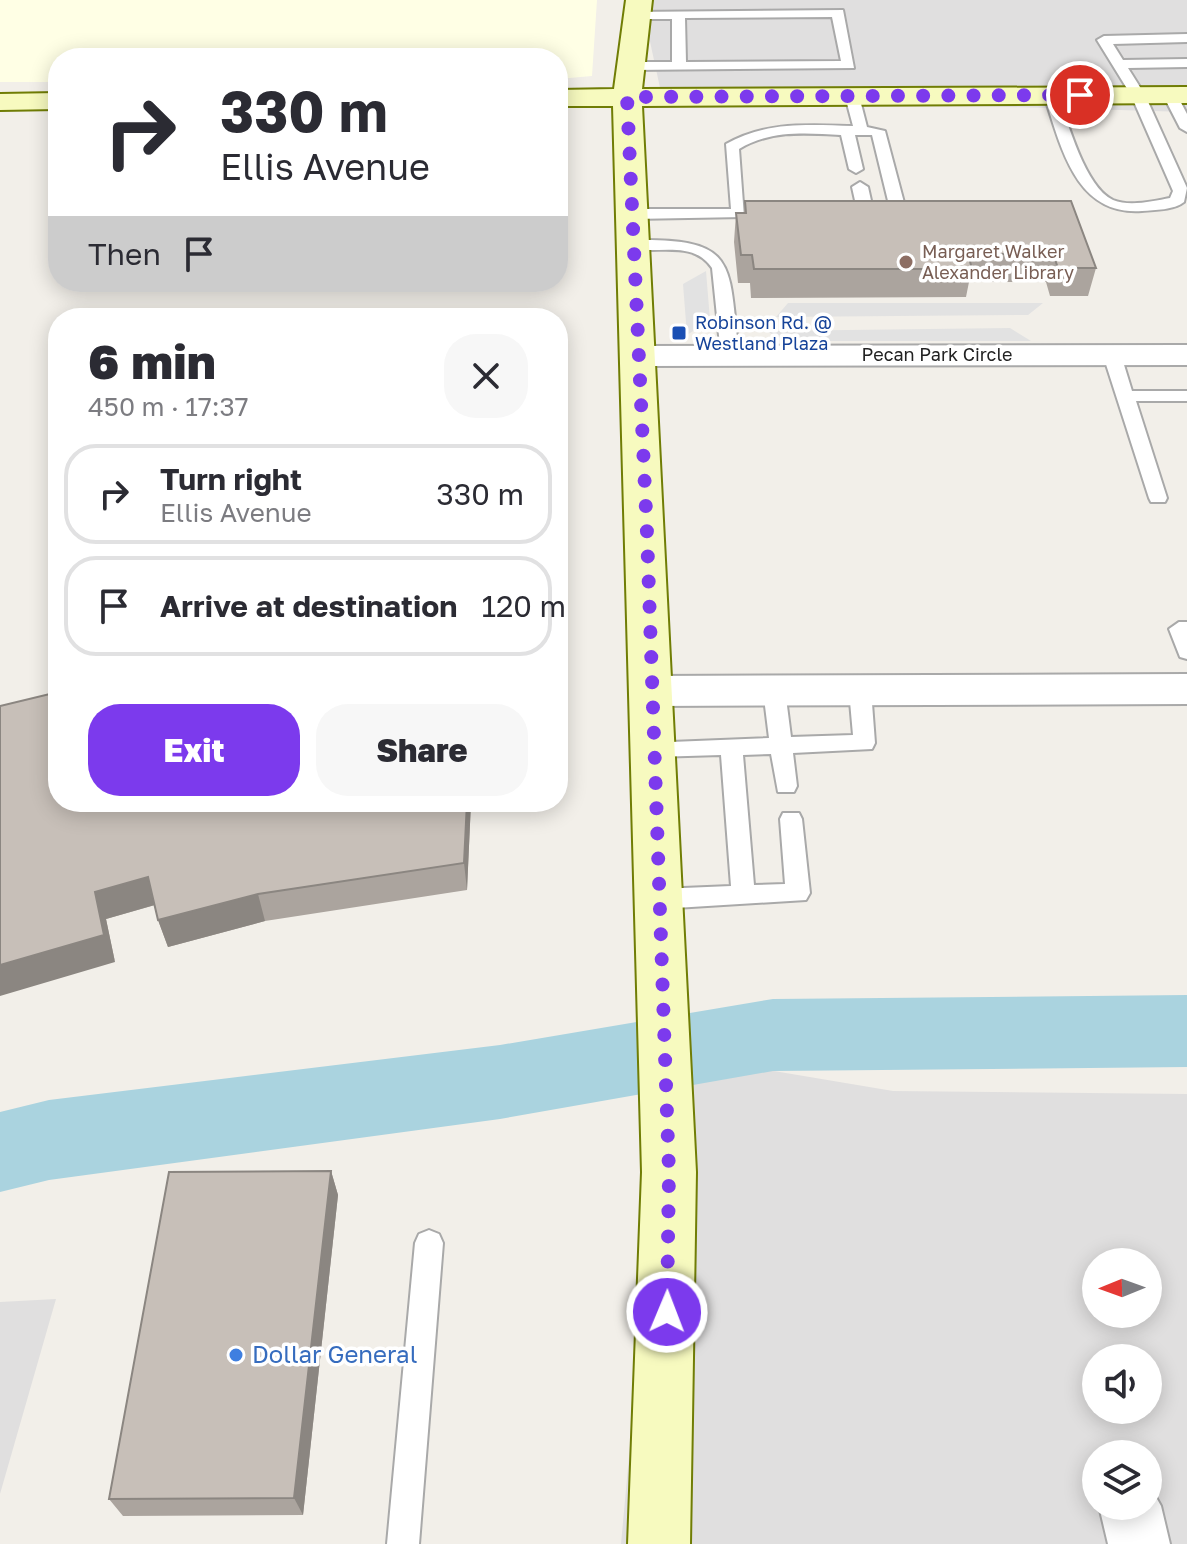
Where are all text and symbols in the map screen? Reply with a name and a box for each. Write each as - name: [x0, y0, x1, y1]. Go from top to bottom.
- pin: [1046, 61, 1114, 129]
- icon: arrive: [1058, 73, 1102, 117]
- text: 330 m: [220, 77, 388, 144]
- icon: right: [88, 80, 192, 184]
- text: Ellis Avenue: [220, 145, 430, 188]
- icon: arrive: [177, 232, 221, 276]
- text: Then: [88, 236, 161, 272]
- place label: Margaret Walker Alexander Library: [922, 240, 1074, 283]
- marker: Margaret Walker Alexander Library: [897, 253, 915, 271]
- place label: Robinson Rd. @ Westland Plaza: [695, 311, 832, 354]
- marker: Robinson Rd. @ Westland Plaza: [670, 324, 688, 342]
- text: 6 min: [88, 332, 216, 390]
- button: close: [444, 334, 528, 418]
- street label: Pecan Park Circle: [862, 343, 1012, 365]
- text: 450 m · 17:37: [88, 391, 249, 422]
- text: Turn right: [160, 461, 302, 497]
- icon: right: [92, 472, 136, 516]
- text: 330 m: [436, 476, 524, 512]
- text: Ellis Avenue: [160, 497, 312, 528]
- icon: arrive: [92, 584, 136, 628]
- text: Arrive at destination: [160, 588, 457, 624]
- text: 120 m: [481, 588, 566, 624]
- button: Exit: [88, 704, 300, 796]
- button: Share: [316, 704, 528, 796]
- north arrow: [1082, 1248, 1162, 1328]
- map controls: [1082, 1248, 1162, 1520]
- position arrow: [625, 1270, 709, 1354]
- place label: Dollar General: [252, 1339, 417, 1368]
- button: sound: [1082, 1344, 1162, 1424]
- marker: Dollar General: [227, 1346, 245, 1364]
- button: layers: [1082, 1440, 1162, 1520]

